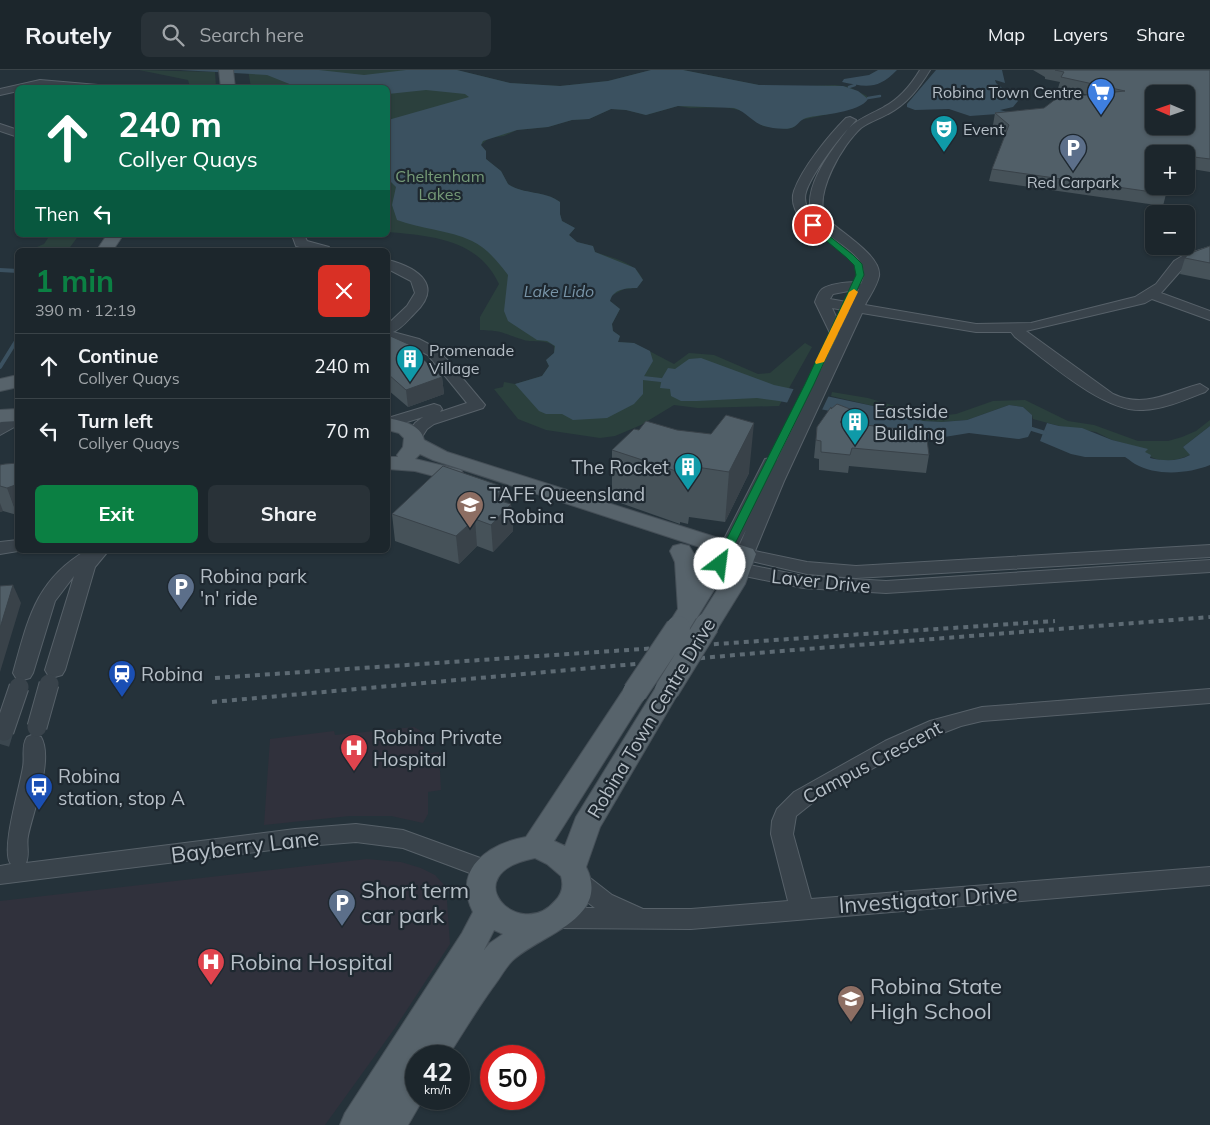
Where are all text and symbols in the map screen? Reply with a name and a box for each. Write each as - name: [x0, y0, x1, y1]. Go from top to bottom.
- search box: [141, 12, 491, 57]
- text: Routely: [25, 20, 111, 50]
- icon: search: [159, 21, 187, 49]
- text: Search here: [199, 23, 304, 47]
- text: Map: [988, 23, 1025, 46]
- text: Layers: [1053, 23, 1108, 46]
- text: Share: [1136, 23, 1185, 46]
- supermarket icon: Robina Town Centre: [1086, 77, 1116, 116]
- place label: Robina Town Centre: [932, 82, 1082, 102]
- north arrow: [1145, 85, 1195, 135]
- map controls: [1145, 85, 1195, 255]
- text: 240 m: [118, 102, 222, 146]
- icon: ahead: [35, 105, 100, 170]
- theatre icon: Event: [929, 114, 959, 153]
- place label: Event: [963, 119, 1005, 139]
- parking icon: Red Carpark: [1058, 133, 1088, 172]
- text: Collyer Quays: [118, 145, 258, 173]
- button: +: [1145, 145, 1195, 195]
- park label: Cheltenham Lakes: [395, 166, 485, 204]
- place label: Red Carpark: [1027, 172, 1120, 192]
- icon: left: [89, 200, 117, 228]
- text: Then: [35, 202, 79, 226]
- pin: [792, 204, 834, 246]
- button: −: [1145, 205, 1195, 255]
- icon: arrive: [799, 211, 827, 239]
- text: 1 min: [35, 262, 114, 300]
- button: close: [318, 265, 370, 317]
- water label: Lake Lido: [524, 281, 594, 301]
- text: 390 m · 12:19: [35, 300, 136, 320]
- place label: Promenade Village: [429, 340, 514, 378]
- text: Continue: [78, 344, 158, 368]
- building icon: Promenade Village: [395, 344, 425, 383]
- icon: ahead: [35, 352, 63, 380]
- text: 240 m: [314, 354, 370, 378]
- text: Collyer Quays: [78, 368, 180, 388]
- place label: Eastside Building: [874, 399, 948, 445]
- building icon: Eastside Building: [840, 407, 870, 446]
- text: Turn left: [78, 409, 153, 433]
- icon: left: [35, 417, 63, 445]
- text: 70 m: [326, 419, 370, 443]
- text: Collyer Quays: [78, 433, 180, 453]
- building icon: The Rocket: [673, 452, 703, 491]
- place label: The Rocket: [571, 455, 669, 479]
- place label: TAFE Queensland - Robina: [489, 482, 645, 528]
- button: Exit: [35, 485, 198, 543]
- button: Share: [208, 485, 370, 543]
- school or university icon: TAFE Queensland - Robina: [455, 490, 485, 529]
- position arrow: [693, 537, 745, 589]
- place label: Robina park 'n' ride: [200, 564, 307, 610]
- street label: Laver Drive: [770, 564, 872, 598]
- parking icon: Robina park 'n' ride: [166, 572, 196, 611]
- street label: Robina Town Centre Drive: [582, 614, 720, 822]
- station icon: Robina: [107, 659, 137, 698]
- place label: Robina: [141, 662, 203, 686]
- street label: Campus Crescent: [798, 715, 946, 809]
- place label: Robina Private Hospital: [373, 725, 502, 771]
- hospital icon: Robina Private Hospital: [339, 733, 369, 772]
- place label: Robina station, stop A: [58, 764, 185, 810]
- bus stop icon: Robina station, stop A: [24, 772, 54, 811]
- street label: Bayberry Lane: [169, 823, 321, 869]
- place label: Short term car park: [361, 876, 469, 929]
- street label: Investigator Drive: [838, 879, 1018, 919]
- parking icon: Short term car park: [327, 888, 357, 927]
- hospital icon: Robina Hospital: [196, 947, 226, 986]
- place label: Robina Hospital: [230, 948, 393, 976]
- place label: Robina State High School: [870, 972, 1002, 1025]
- school or university icon: Robina State High School: [836, 984, 866, 1023]
- speed limit sign: 50: [480, 1045, 545, 1110]
- text: 42: [422, 1056, 453, 1087]
- text: km/h: [424, 1082, 451, 1097]

